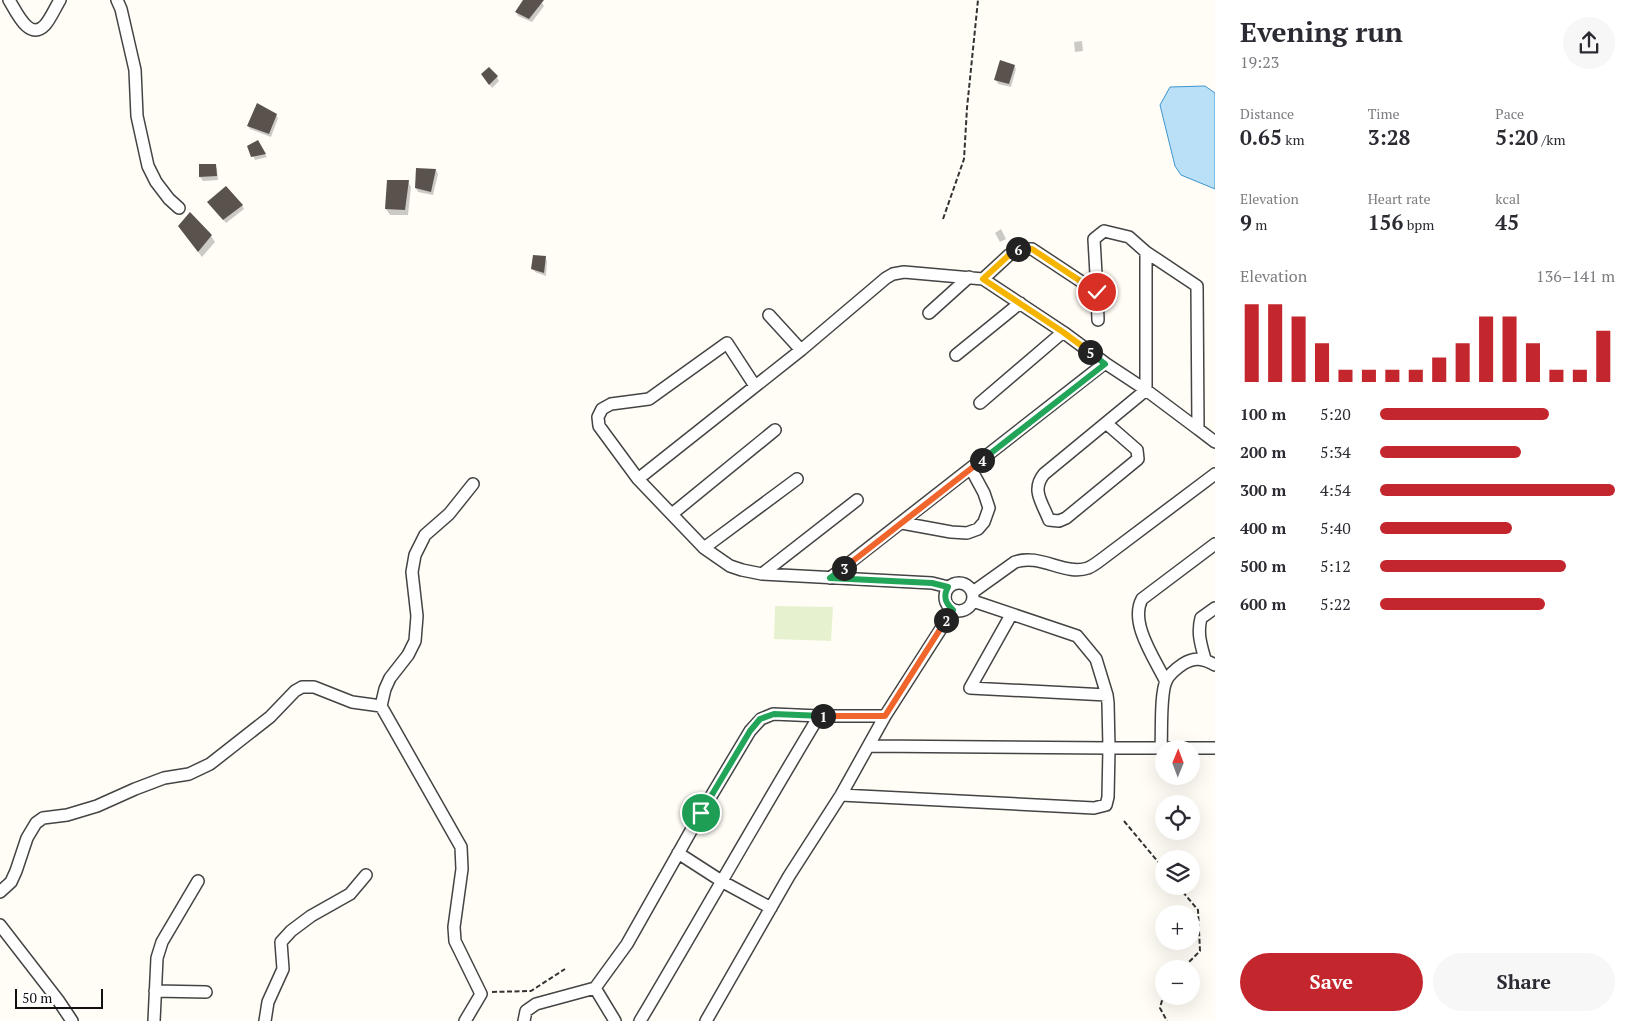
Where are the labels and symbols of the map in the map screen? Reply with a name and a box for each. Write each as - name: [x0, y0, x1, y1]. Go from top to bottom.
- pin: 6: [1006, 236, 1030, 262]
- pin: [1076, 271, 1118, 313]
- pin: 5: [1078, 340, 1102, 364]
- pin: 4: [970, 448, 994, 472]
- pin: 3: [832, 556, 856, 580]
- pin: 2: [934, 608, 958, 632]
- pin: 1: [810, 704, 836, 728]
- north arrow: [1155, 740, 1200, 785]
- pin: [680, 792, 722, 834]
- scale bar: [15, 986, 102, 1009]

